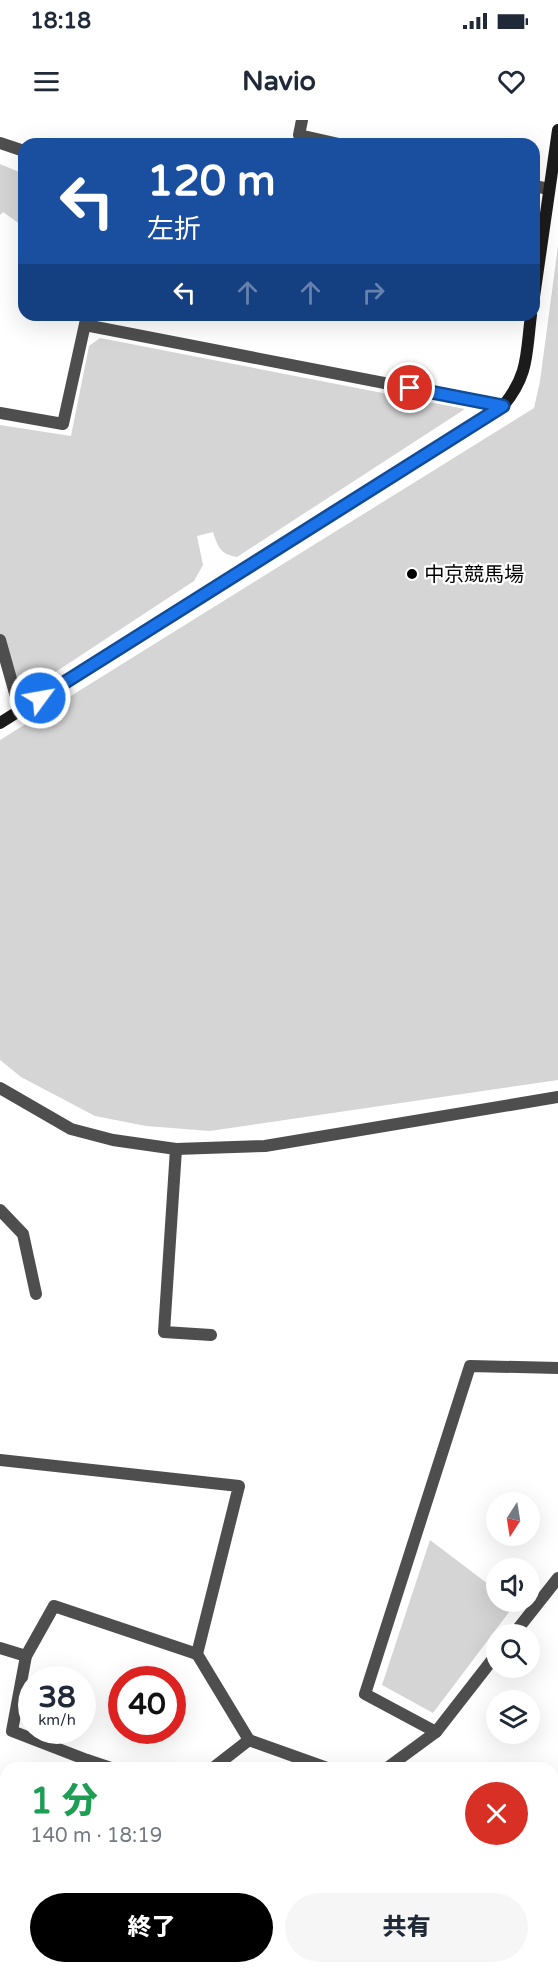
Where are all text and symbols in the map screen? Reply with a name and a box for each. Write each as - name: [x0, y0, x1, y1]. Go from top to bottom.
- text: 18:18: [30, 8, 91, 34]
- icon: menu: [30, 65, 63, 98]
- text: Navio: [242, 65, 316, 98]
- icon: heart: [495, 65, 528, 98]
- text: 120 m: [147, 156, 276, 207]
- icon: left: [48, 162, 126, 240]
- text: 左折: [147, 213, 201, 246]
- icon: left: [168, 276, 201, 309]
- icon: ahead: [231, 276, 264, 309]
- icon: ahead: [294, 276, 327, 309]
- icon: right: [357, 276, 390, 309]
- pin: [384, 362, 435, 413]
- icon: arrive: [393, 371, 426, 404]
- place label: 中京競馬場: [424, 563, 524, 587]
- marker: 中京競馬場: [405, 567, 419, 581]
- position arrow: [8, 666, 72, 730]
- north arrow: [486, 1492, 540, 1546]
- map controls: [486, 1492, 540, 1744]
- button: sound: [486, 1558, 540, 1612]
- button: search: [486, 1624, 540, 1678]
- speed limit sign: 40: [108, 1666, 186, 1744]
- text: 38: [38, 1679, 76, 1716]
- button: layers: [486, 1690, 540, 1744]
- text: km/h: [38, 1711, 76, 1729]
- text: 1 分: [30, 1780, 98, 1823]
- button: close: [465, 1782, 528, 1845]
- text: 140 m · 18:19: [30, 1824, 162, 1848]
- button: 終了: [30, 1893, 273, 1962]
- button: 共有: [285, 1893, 528, 1962]

